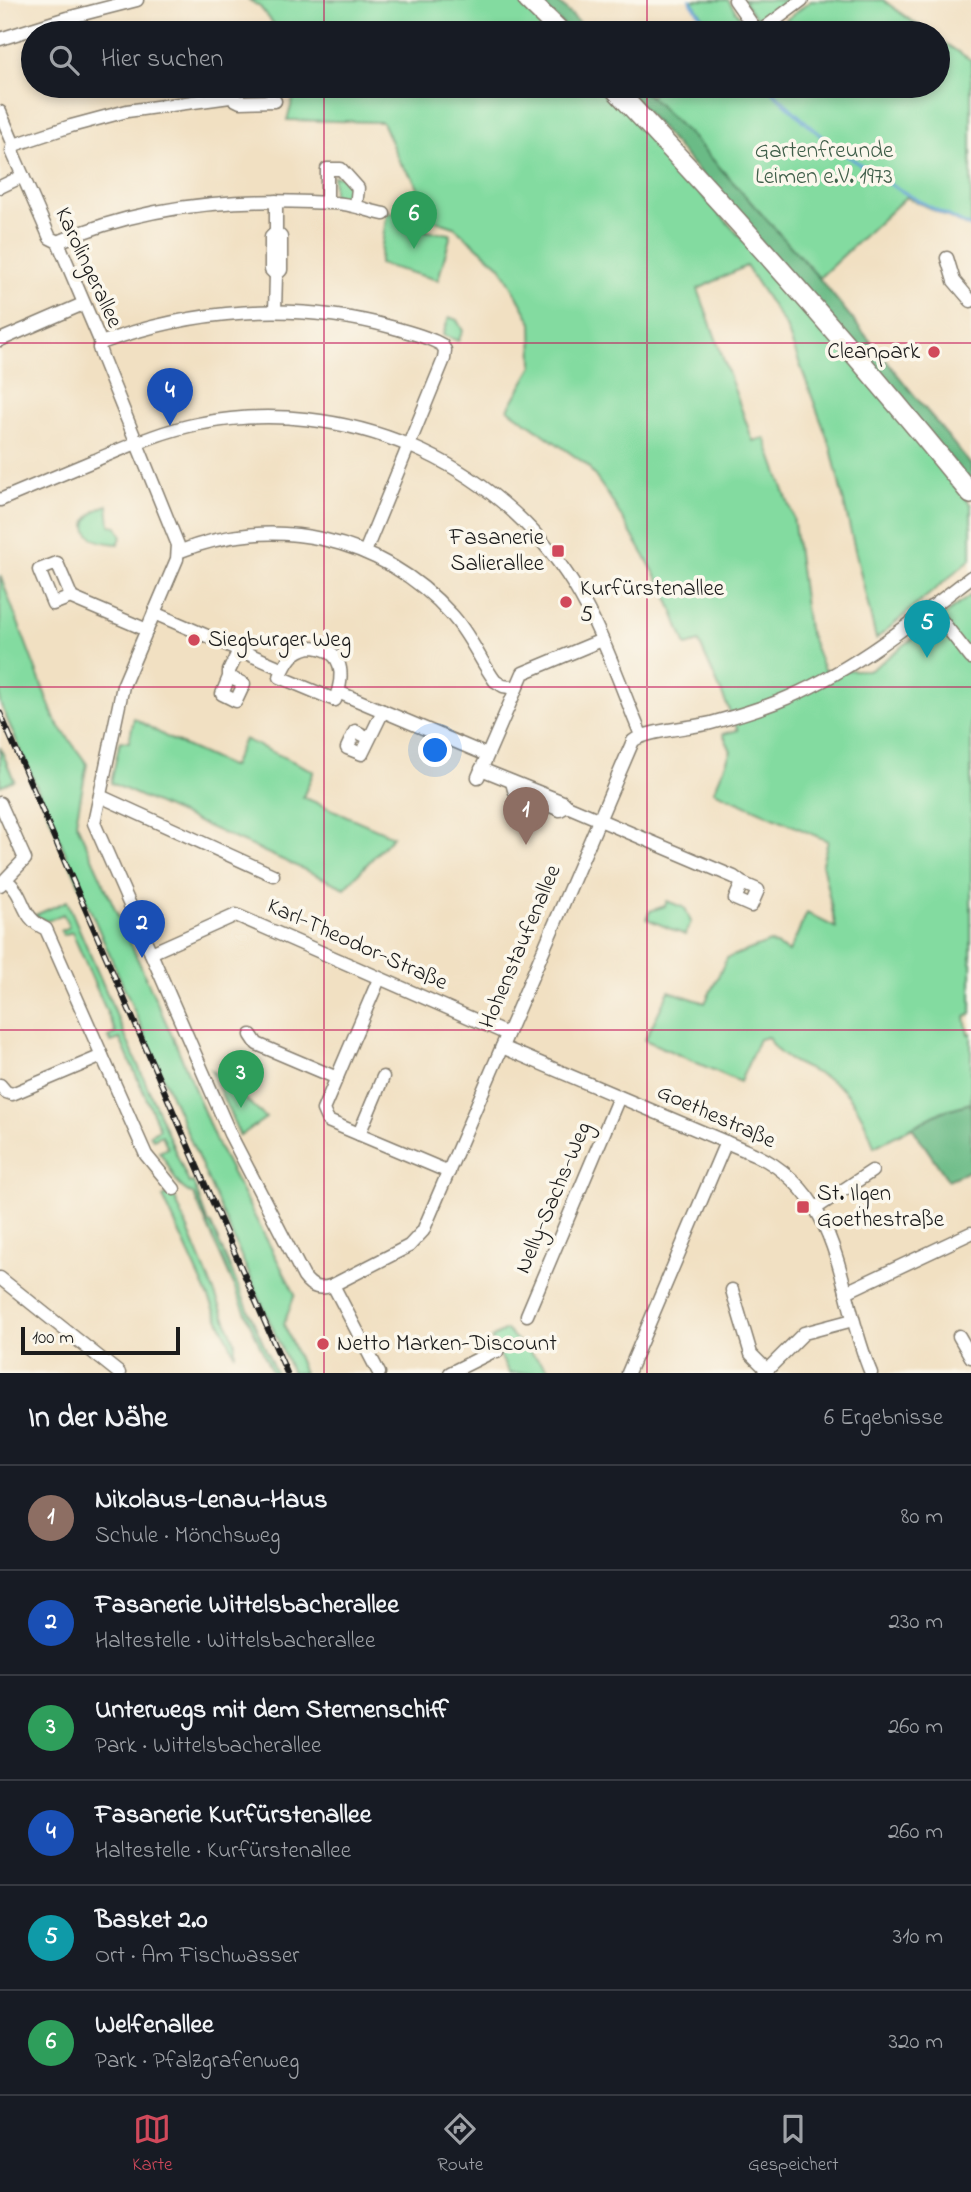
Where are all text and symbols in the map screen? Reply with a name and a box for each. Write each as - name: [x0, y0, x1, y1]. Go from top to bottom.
- search box: [21, 21, 950, 98]
- icon: search: [45, 41, 83, 79]
- text: Hier suchen: [101, 41, 223, 79]
- park label: Gartenfreunde Leimen e.V. 1973: [755, 135, 894, 194]
- pin: 6: [391, 191, 437, 249]
- street label: Karolingerallee: [45, 202, 131, 335]
- place label: Cleanpark: [827, 336, 921, 369]
- marker: Cleanpark: [926, 344, 942, 360]
- pin: 4: [147, 368, 193, 426]
- place label: Fasanerie Salierallee: [448, 522, 545, 581]
- marker: Fasanerie Salierallee: [550, 543, 566, 559]
- place label: Kurfürstenallee 5: [580, 573, 725, 632]
- marker: Kurfürstenallee 5: [558, 594, 574, 610]
- pin: 5: [904, 600, 950, 658]
- place label: Siegburger Weg: [208, 624, 351, 658]
- marker: Siegburger Weg: [186, 632, 202, 648]
- your location: [418, 733, 452, 767]
- pin: 1: [503, 787, 549, 845]
- street label: Hohenstaufenallee: [472, 859, 571, 1034]
- street label: Karl-Theodor-Straße: [261, 890, 453, 1000]
- pin: 2: [119, 900, 165, 958]
- pin: 3: [218, 1050, 264, 1108]
- street label: Goethestraße: [651, 1076, 781, 1158]
- street label: Nelly-Sachs-Weg: [507, 1117, 603, 1280]
- place label: St. Ilgen Goethestraße: [817, 1178, 945, 1237]
- marker: St. Ilgen Goethestraße: [795, 1199, 811, 1215]
- scale bar: [21, 1324, 180, 1356]
- text: 100 m: [32, 1325, 74, 1352]
- place label: Netto Marken-Discount: [337, 1328, 557, 1361]
- marker: Netto Marken-Discount: [315, 1336, 331, 1352]
- text: In der Nähe: [28, 1397, 168, 1441]
- text: 6 Ergebnisse: [824, 1402, 943, 1435]
- text: Nikolaus-Lenau-Haus: [95, 1482, 327, 1520]
- text: 1: [47, 1501, 55, 1534]
- text: 80 m: [901, 1501, 943, 1534]
- text: Schule · Mönchsweg: [95, 1520, 280, 1553]
- text: Fasanerie Wittelsbacherallee: [95, 1587, 399, 1625]
- text: 2: [45, 1606, 57, 1639]
- text: 230 m: [889, 1606, 943, 1639]
- text: Haltestelle · Wittelsbacherallee: [95, 1625, 375, 1658]
- text: Unterwegs mit dem Sternenschiff: [95, 1692, 449, 1730]
- text: 3: [46, 1711, 56, 1744]
- text: 260 m: [888, 1711, 943, 1744]
- text: Park · Wittelsbacherallee: [95, 1730, 321, 1763]
- text: Fasanerie Kurfürstenallee: [95, 1797, 371, 1835]
- text: 4: [46, 1816, 56, 1849]
- text: 260 m: [888, 1816, 943, 1849]
- text: Haltestelle · Kurfürstenallee: [95, 1835, 351, 1868]
- text: Basket 2.0: [95, 1902, 208, 1940]
- text: 5: [44, 1921, 58, 1954]
- text: 310 m: [893, 1921, 943, 1954]
- text: Ort · Am Fischwasser: [95, 1940, 299, 1973]
- text: Welfenallee: [95, 2007, 214, 2045]
- text: 6: [46, 2026, 56, 2059]
- text: 320 m: [889, 2026, 943, 2059]
- text: Park · Pfalzgrafenweg: [95, 2045, 299, 2078]
- tab: Karte: [132, 2110, 173, 2179]
- tab: Route: [437, 2110, 483, 2179]
- tab: Gespeichert: [748, 2110, 839, 2179]

